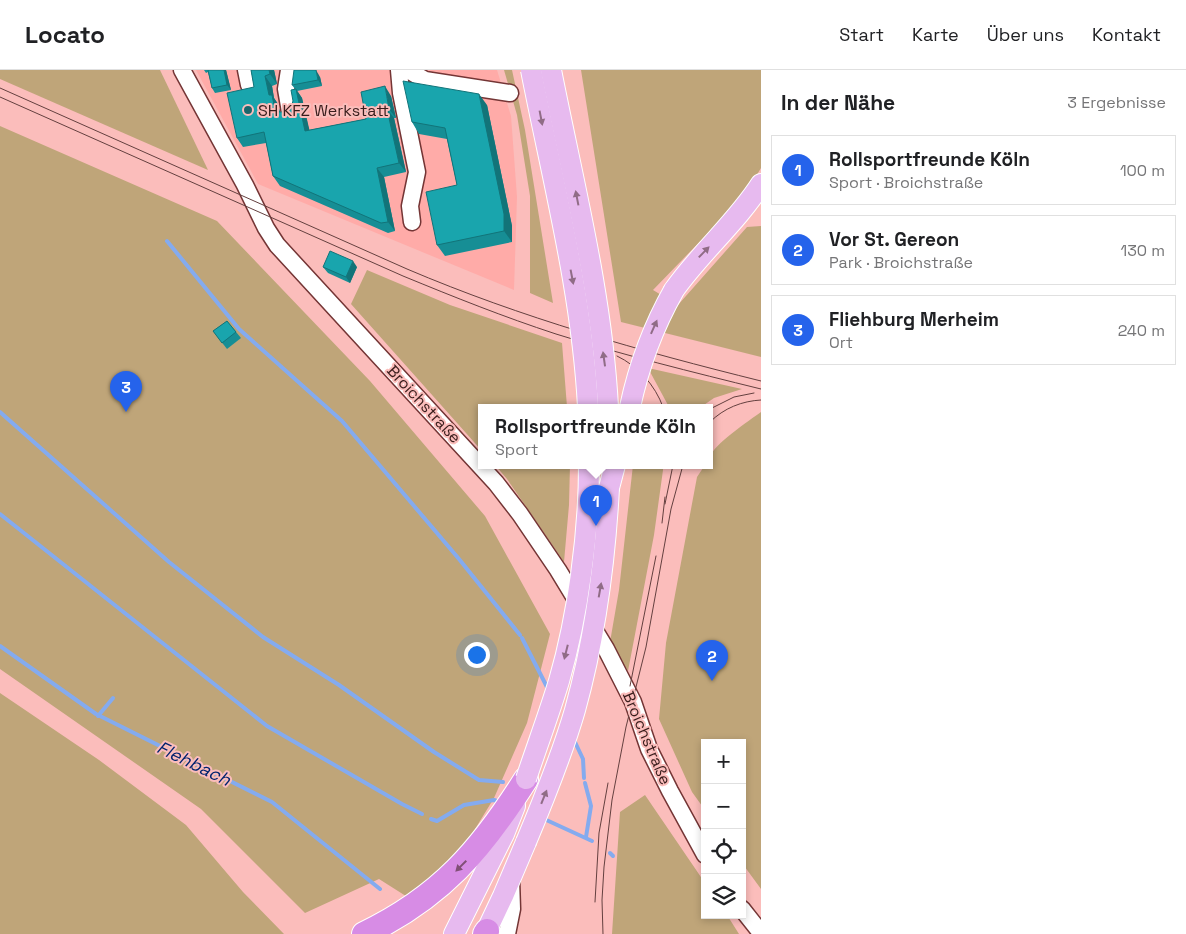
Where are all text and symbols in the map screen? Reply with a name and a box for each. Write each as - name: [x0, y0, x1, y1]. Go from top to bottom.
- text: Locato: [25, 19, 105, 50]
- text: Start: [839, 23, 884, 46]
- text: Karte: [912, 23, 959, 46]
- text: Über uns: [987, 23, 1064, 46]
- text: Kontakt: [1092, 23, 1161, 46]
- text: In der Nähe: [781, 89, 895, 116]
- text: 3 Ergebnisse: [1067, 92, 1166, 113]
- place label: SH KFZ Werkstatt: [258, 100, 389, 121]
- marker: SH KFZ Werkstatt: [242, 104, 254, 116]
- one-way arrow: [537, 110, 545, 126]
- text: Rollsportfreunde Köln: [829, 147, 1030, 172]
- text: 1: [794, 160, 802, 181]
- text: 100 m: [1120, 160, 1165, 181]
- text: Sport · Broichstraße: [829, 172, 983, 193]
- one-way arrow: [573, 190, 581, 206]
- text: Vor St. Gereon: [829, 227, 959, 252]
- text: 2: [793, 240, 803, 261]
- text: 130 m: [1121, 240, 1165, 261]
- one-way arrow: [698, 246, 710, 258]
- text: Park · Broichstraße: [829, 252, 973, 273]
- one-way arrow: [568, 270, 576, 285]
- text: Fliehburg Merheim: [829, 307, 999, 332]
- one-way arrow: [651, 320, 659, 334]
- text: 3: [793, 320, 803, 341]
- text: 240 m: [1118, 320, 1165, 341]
- text: Ort: [829, 332, 853, 353]
- one-way arrow: [600, 350, 608, 366]
- street label: Broichstraße: [382, 360, 466, 448]
- pin: 3: [110, 371, 142, 412]
- popup: [478, 404, 713, 469]
- text: Rollsportfreunde Köln: [495, 414, 696, 439]
- text: Sport: [495, 439, 538, 460]
- pin: 1: [580, 485, 612, 526]
- one-way arrow: [596, 582, 604, 598]
- pin: 2: [696, 640, 728, 681]
- your location: [464, 642, 490, 668]
- one-way arrow: [562, 644, 570, 659]
- street label: Broichstraße: [618, 688, 676, 788]
- water label: Flehbach: [153, 735, 236, 791]
- map controls: [701, 739, 746, 919]
- button: +: [701, 739, 746, 784]
- button: −: [701, 784, 746, 829]
- one-way arrow: [541, 790, 549, 804]
- button: locate: [701, 829, 746, 874]
- one-way arrow: [455, 859, 467, 871]
- button: layers: [701, 874, 746, 919]

